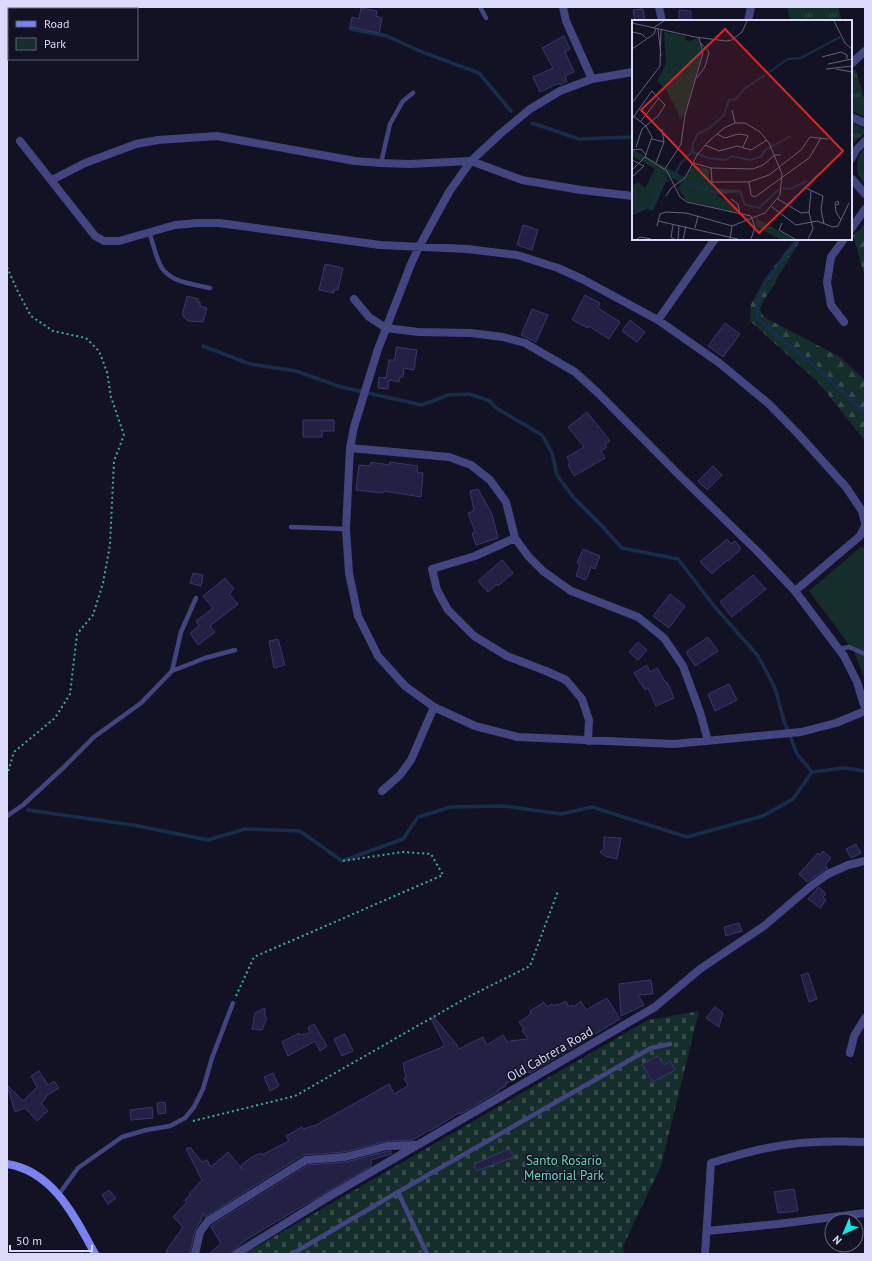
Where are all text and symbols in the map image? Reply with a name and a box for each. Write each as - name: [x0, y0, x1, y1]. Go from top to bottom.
- legend: [8, 8, 138, 60]
- text: Road: [44, 16, 69, 31]
- inset map: [632, 20, 852, 240]
- text: Park: [44, 36, 66, 51]
- street label: Old Cabrera Road: [504, 1022, 596, 1086]
- park label: Santo Rosario Memorial Park: [524, 1152, 605, 1184]
- north arrow: [824, 1213, 864, 1253]
- scale bar: [10, 1227, 92, 1253]
- text: 50 m: [16, 1233, 42, 1248]
- text: N: [830, 1233, 845, 1248]

